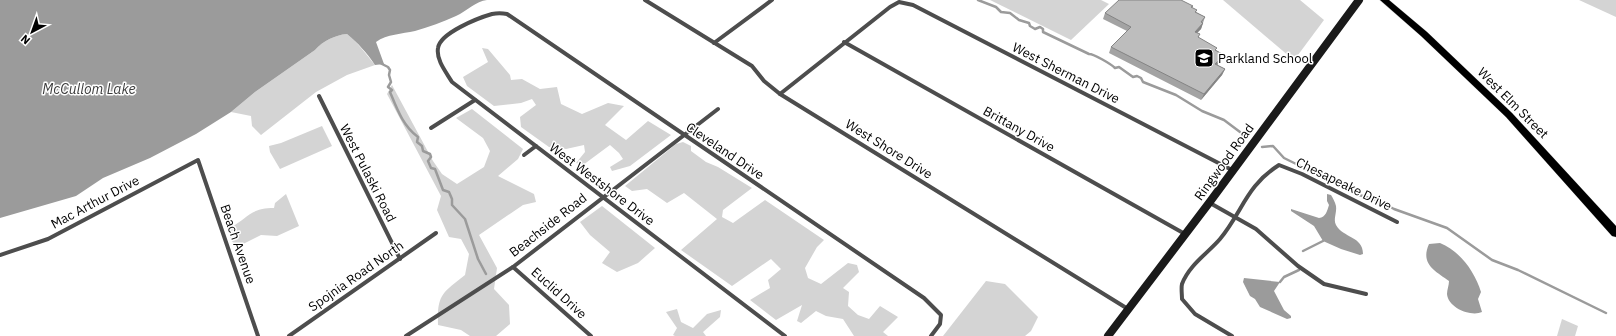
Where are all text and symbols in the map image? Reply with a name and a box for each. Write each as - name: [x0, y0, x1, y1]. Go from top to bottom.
- north arrow: [12, 12, 52, 52]
- text: N: [18, 32, 33, 47]
- street label: West Sherman Drive: [1009, 39, 1123, 107]
- school or university icon: Parkland School: [1193, 47, 1215, 69]
- place label: Parkland School: [1218, 50, 1313, 67]
- street label: West Elm Street: [1474, 64, 1552, 142]
- water label: McCullom Lake: [42, 80, 136, 98]
- street label: Brittany Drive: [980, 102, 1058, 156]
- street label: West Shore Drive: [842, 115, 936, 183]
- street label: Cleveland Drive: [683, 119, 767, 183]
- street label: Ringwood Road: [1190, 120, 1258, 204]
- street label: West Pulaski Road: [336, 121, 400, 225]
- street label: West Westshore Drive: [546, 139, 658, 229]
- street label: Chesapeake Drive: [1293, 153, 1395, 215]
- street label: Mac Arthur Drive: [48, 172, 142, 232]
- street label: Beachside Road: [506, 189, 590, 261]
- street label: Beach Avenue: [216, 202, 260, 286]
- street label: Spojnia Road North: [305, 237, 407, 315]
- street label: Euclid Drive: [528, 264, 590, 322]

